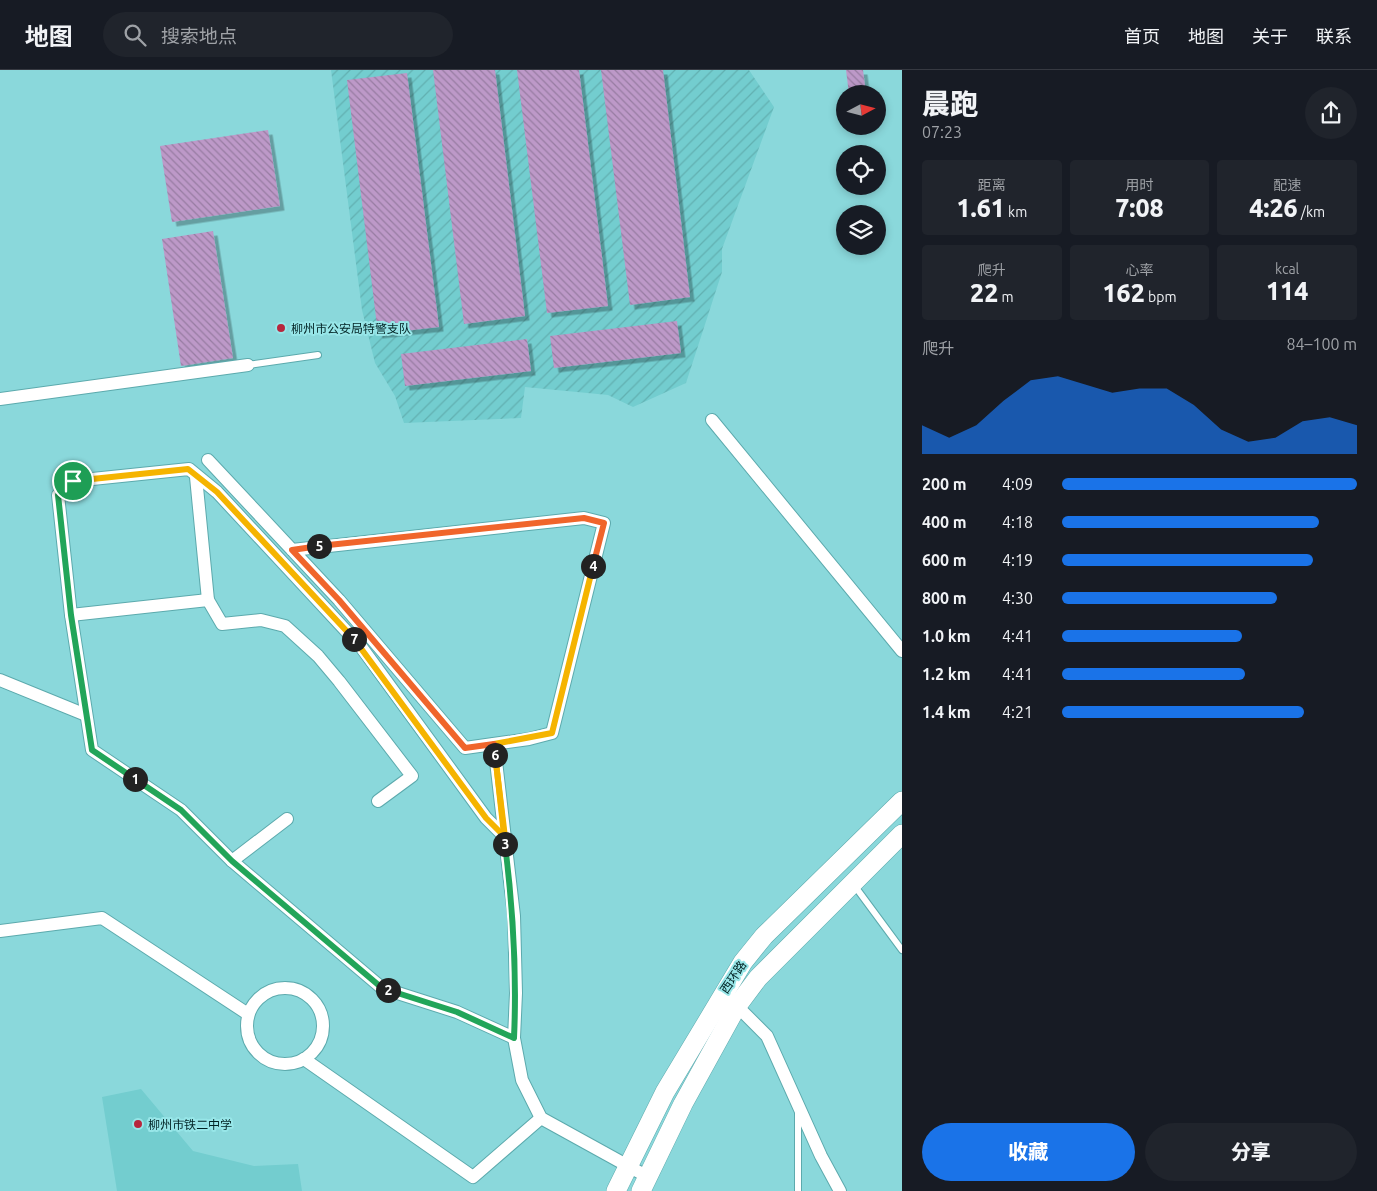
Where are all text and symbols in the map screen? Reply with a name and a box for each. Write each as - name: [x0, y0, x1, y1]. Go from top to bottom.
- search box: [103, 12, 453, 57]
- icon: search: [121, 21, 149, 49]
- text: 地图: [25, 23, 73, 50]
- text: 搜索地点: [161, 25, 237, 47]
- text: 首页: [1124, 26, 1160, 46]
- text: 地图: [1188, 26, 1224, 46]
- text: 关于: [1252, 26, 1288, 46]
- text: 联系: [1316, 26, 1352, 46]
- north arrow: [836, 85, 886, 135]
- map controls: [836, 85, 886, 255]
- button: share: [1305, 87, 1357, 139]
- text: 晨跑: [922, 88, 978, 119]
- text: 07:23: [922, 123, 962, 141]
- button: locate: [836, 145, 886, 195]
- text: 距离: [978, 177, 1006, 193]
- text: 用时: [1125, 177, 1153, 193]
- text: 配速: [1273, 177, 1301, 193]
- text: 1.61: [956, 194, 1005, 222]
- text: 7:08: [1115, 194, 1164, 222]
- text: 4:26: [1249, 194, 1298, 222]
- text: km: [1005, 204, 1027, 220]
- text: /km: [1298, 204, 1325, 220]
- button: layers: [836, 205, 886, 255]
- text: kcal: [1275, 261, 1299, 277]
- text: 爬升: [978, 262, 1006, 278]
- text: 心率: [1125, 262, 1153, 278]
- text: 114: [1266, 277, 1308, 305]
- text: 22: [970, 279, 998, 307]
- text: 162: [1103, 279, 1145, 307]
- text: m: [998, 289, 1014, 305]
- text: bpm: [1145, 289, 1176, 305]
- marker: 柳州市公安局特警支队: [275, 322, 287, 334]
- place label: 柳州市公安局特警支队: [291, 322, 411, 335]
- text: 84–100 m: [1286, 335, 1357, 353]
- text: 爬升: [922, 339, 954, 357]
- pin: [52, 460, 94, 502]
- icon: arrive: [59, 467, 87, 495]
- text: 200 m: [922, 475, 967, 493]
- text: 4:09: [1002, 475, 1033, 493]
- text: 400 m: [922, 513, 967, 531]
- text: 4:18: [1002, 513, 1033, 531]
- pin: 5: [306, 534, 332, 558]
- text: 5: [316, 538, 323, 554]
- text: 600 m: [922, 551, 967, 569]
- text: 4:19: [1002, 551, 1033, 569]
- pin: 4: [580, 554, 606, 578]
- text: 4: [590, 558, 597, 574]
- text: 800 m: [922, 589, 967, 607]
- text: 4:30: [1002, 589, 1033, 607]
- pin: 7: [342, 626, 366, 652]
- text: 1.0 km: [922, 627, 971, 645]
- text: 4:41: [1002, 627, 1033, 645]
- text: 7: [351, 631, 358, 647]
- text: 1.2 km: [922, 665, 971, 683]
- text: 4:41: [1002, 665, 1033, 683]
- text: 1.4 km: [922, 703, 971, 721]
- text: 4:21: [1002, 703, 1033, 721]
- pin: 6: [482, 742, 508, 768]
- text: 6: [492, 747, 499, 763]
- pin: 1: [122, 766, 148, 792]
- text: 1: [132, 771, 139, 787]
- pin: 3: [492, 832, 518, 856]
- text: 3: [502, 836, 509, 852]
- street label: 西环路: [718, 958, 748, 996]
- pin: 2: [376, 978, 400, 1002]
- text: 2: [385, 982, 392, 998]
- marker: 柳州市铁二中学: [132, 1118, 144, 1130]
- place label: 柳州市铁二中学: [148, 1118, 232, 1131]
- button: 收藏: [922, 1123, 1135, 1181]
- button: 分享: [1145, 1123, 1357, 1181]

